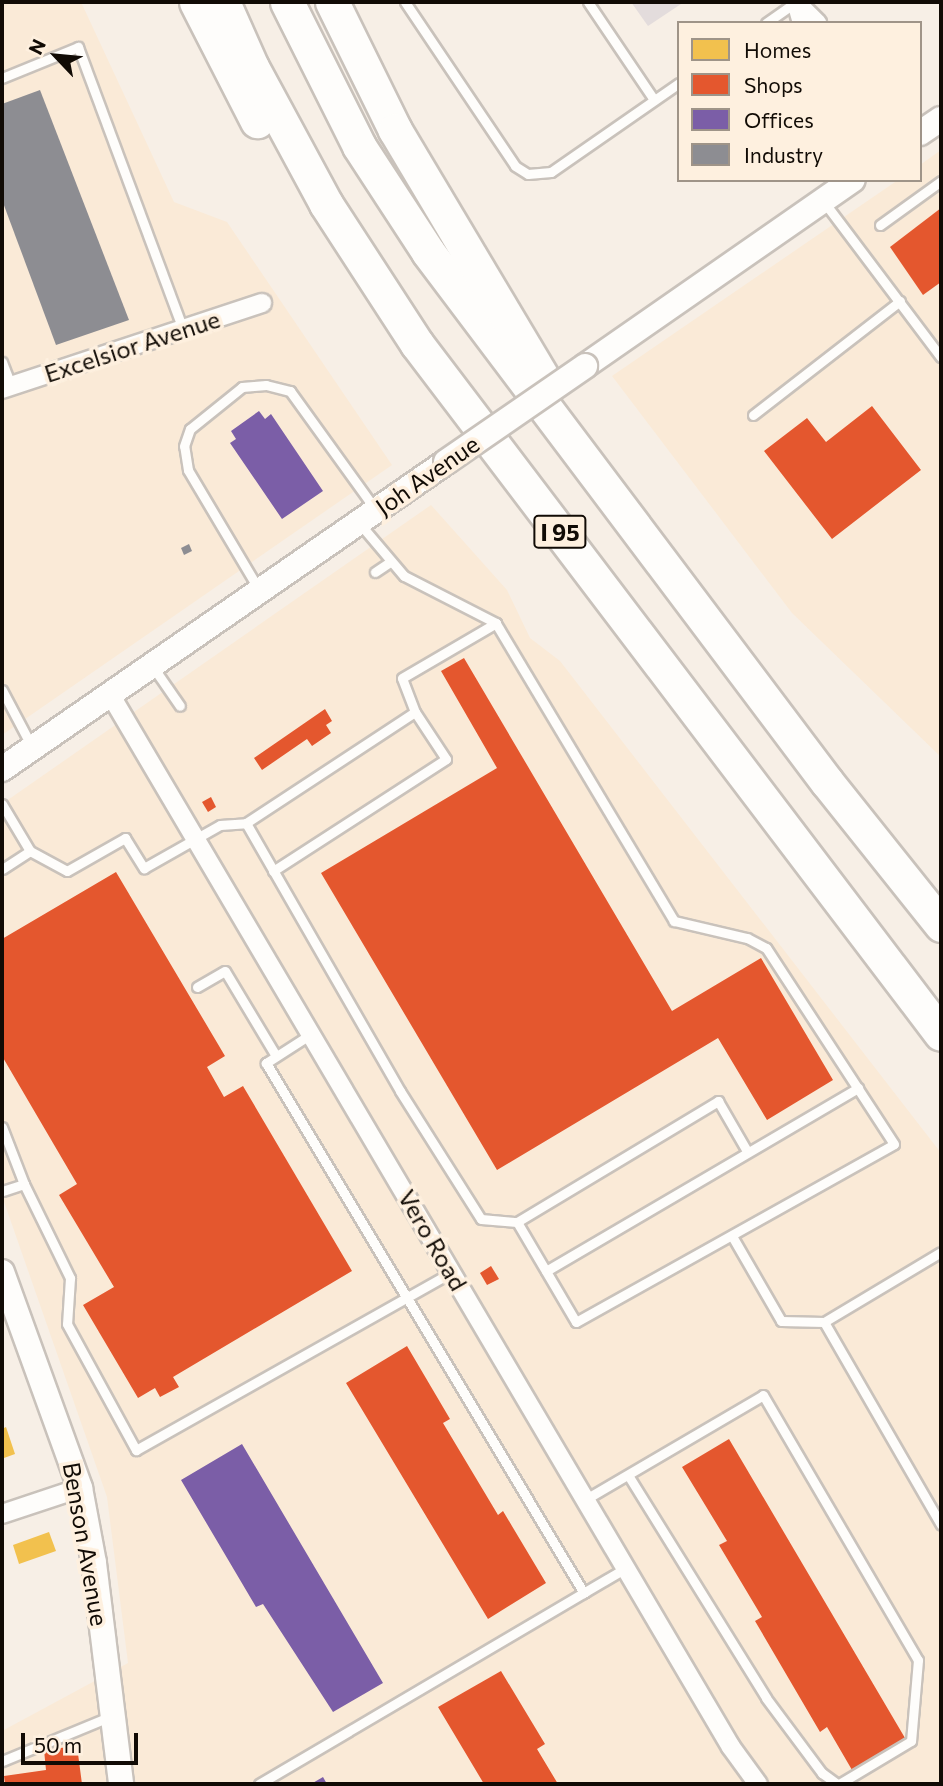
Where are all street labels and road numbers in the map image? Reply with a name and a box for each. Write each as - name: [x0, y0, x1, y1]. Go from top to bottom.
- street label: Excelsior Avenue: [41, 304, 223, 388]
- street label: Joh Avenue: [370, 429, 484, 521]
- road number: I 95: [532, 512, 588, 552]
- street label: Vero Road: [393, 1184, 473, 1296]
- street label: Benson Avenue: [57, 1460, 115, 1628]

